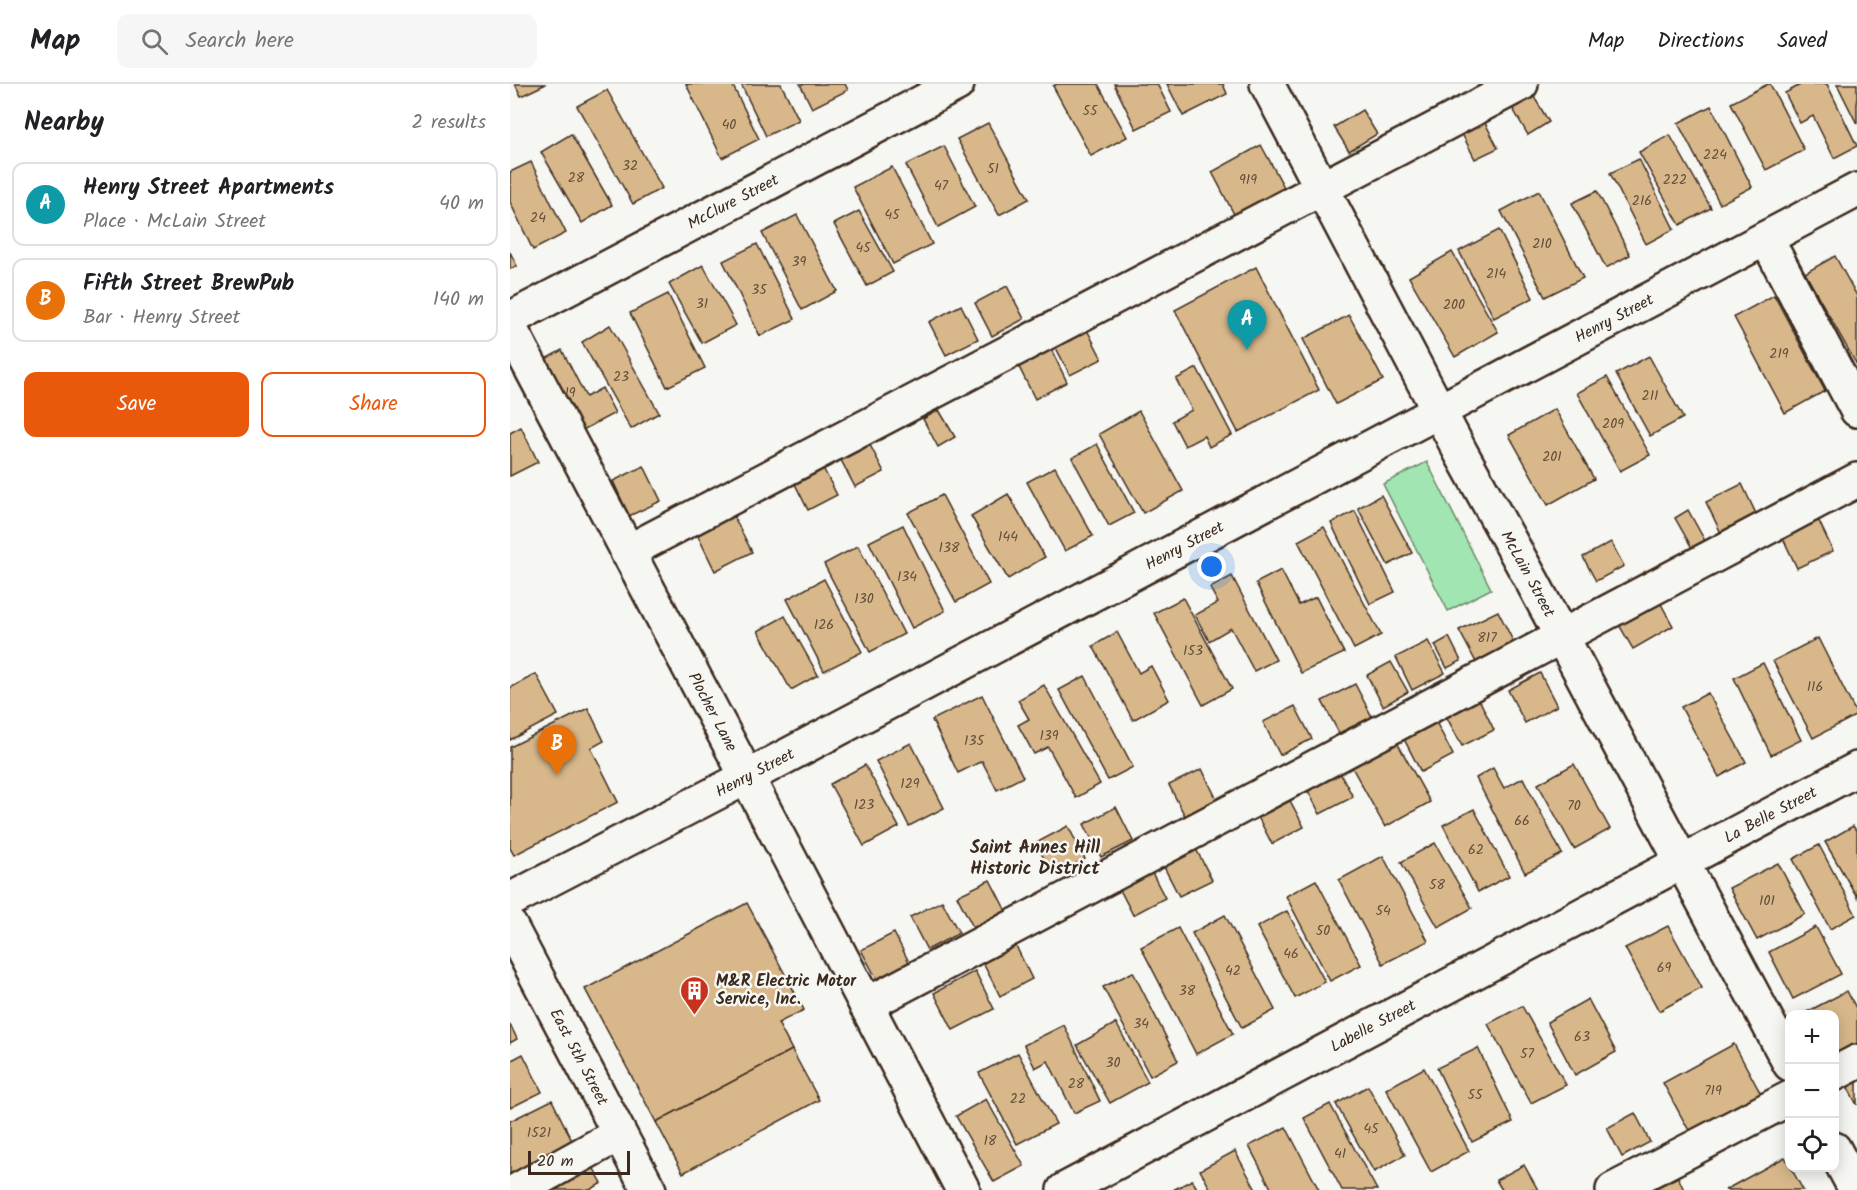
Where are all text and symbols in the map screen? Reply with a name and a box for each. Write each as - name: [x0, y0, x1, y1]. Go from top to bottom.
- search box: [117, 14, 537, 68]
- text: Map: [30, 19, 81, 64]
- text: Search here: [186, 24, 294, 59]
- icon: search: [138, 25, 171, 58]
- text: Map: [1588, 25, 1624, 58]
- text: Directions: [1657, 25, 1744, 58]
- text: Saved: [1777, 25, 1827, 58]
- house number: 55: [1082, 100, 1099, 122]
- text: Nearby: [24, 102, 104, 144]
- text: 2 results: [411, 107, 486, 139]
- house number: 40: [722, 114, 736, 136]
- house number: 224: [1703, 144, 1727, 166]
- house number: 32: [622, 155, 638, 177]
- house number: 51: [987, 158, 999, 180]
- house number: 28: [568, 167, 585, 189]
- street label: McClure Street: [683, 167, 784, 236]
- house number: 919: [1239, 169, 1257, 191]
- house number: 222: [1663, 169, 1687, 191]
- text: Henry Street Apartments: [83, 171, 334, 206]
- house number: 47: [934, 175, 949, 197]
- text: A: [39, 188, 52, 220]
- text: 40 m: [439, 188, 484, 220]
- house number: 216: [1632, 190, 1652, 212]
- house number: 45: [884, 204, 901, 226]
- text: Place · McLain Street: [83, 206, 266, 238]
- house number: 24: [530, 207, 546, 229]
- house number: 210: [1532, 233, 1552, 255]
- house number: 45: [855, 237, 872, 259]
- house number: 39: [792, 251, 807, 273]
- house number: 214: [1486, 263, 1506, 285]
- text: Fifth Street BrewPub: [83, 267, 294, 302]
- house number: 35: [751, 279, 768, 301]
- text: B: [39, 284, 52, 316]
- text: 140 m: [433, 284, 484, 316]
- street label: Henry Street: [1570, 287, 1659, 350]
- house number: 31: [696, 293, 708, 315]
- house number: 200: [1443, 294, 1465, 316]
- pin: A: [1228, 300, 1266, 350]
- text: Bar · Henry Street: [83, 302, 240, 334]
- house number: 219: [1769, 343, 1789, 365]
- house number: 23: [613, 366, 629, 388]
- button: Save: [24, 372, 249, 437]
- button: Share: [261, 372, 486, 437]
- house number: 19: [564, 382, 576, 404]
- house number: 211: [1642, 385, 1658, 407]
- house number: 209: [1602, 413, 1624, 435]
- house number: 201: [1542, 446, 1562, 468]
- street label: Henry Street: [1141, 514, 1229, 577]
- house number: 144: [998, 526, 1018, 548]
- street label: McLain Street: [1494, 526, 1562, 622]
- house number: 138: [939, 537, 960, 559]
- your location: [1197, 552, 1226, 581]
- house number: 134: [897, 566, 917, 588]
- house number: 130: [854, 588, 874, 610]
- house number: 126: [814, 614, 834, 636]
- house number: 817: [1477, 627, 1497, 649]
- house number: 153: [1183, 640, 1203, 662]
- street label: Plocher Lane: [681, 668, 744, 756]
- house number: 116: [1807, 676, 1823, 698]
- house number: 139: [1039, 725, 1059, 747]
- pin: B: [538, 726, 576, 775]
- house number: 135: [964, 730, 985, 752]
- street label: Henry Street: [711, 741, 800, 804]
- house number: 129: [900, 773, 920, 795]
- street label: La Belle Street: [1720, 780, 1822, 850]
- house number: 123: [854, 794, 874, 816]
- house number: 70: [1567, 795, 1581, 817]
- house number: 66: [1514, 810, 1530, 832]
- district label: Saint Annes Hill Historic District: [970, 834, 1101, 884]
- house number: 62: [1468, 839, 1484, 861]
- house number: 58: [1429, 874, 1446, 896]
- house number: 101: [1759, 890, 1775, 912]
- house number: 54: [1375, 900, 1391, 922]
- house number: 50: [1316, 920, 1330, 942]
- house number: 46: [1283, 943, 1299, 965]
- house number: 69: [1657, 957, 1671, 979]
- house number: 42: [1225, 960, 1241, 982]
- place label: M&R Electric Motor Service, Inc.: [716, 969, 857, 1012]
- building icon: M&R Electric Motor Service, Inc.: [679, 974, 711, 1016]
- house number: 38: [1179, 980, 1196, 1002]
- street label: Labelle Street: [1326, 992, 1421, 1059]
- street label: East 5th Street: [543, 1004, 615, 1111]
- map controls: [1785, 1010, 1839, 1172]
- button: +: [1785, 1010, 1839, 1064]
- house number: 34: [1133, 1013, 1149, 1035]
- house number: 63: [1574, 1026, 1590, 1048]
- house number: 57: [1520, 1043, 1535, 1065]
- house number: 30: [1106, 1052, 1121, 1074]
- button: −: [1785, 1064, 1839, 1118]
- house number: 28: [1068, 1073, 1085, 1095]
- house number: 719: [1704, 1080, 1722, 1102]
- house number: 55: [1467, 1084, 1484, 1106]
- house number: 22: [1010, 1088, 1026, 1110]
- house number: 45: [1363, 1118, 1380, 1140]
- button: locate: [1785, 1118, 1839, 1172]
- house number: 1521: [527, 1122, 551, 1144]
- house number: 18: [984, 1130, 997, 1152]
- house number: 41: [1334, 1143, 1346, 1165]
- scale bar: [528, 1148, 630, 1176]
- text: 20 m: [537, 1149, 573, 1174]

